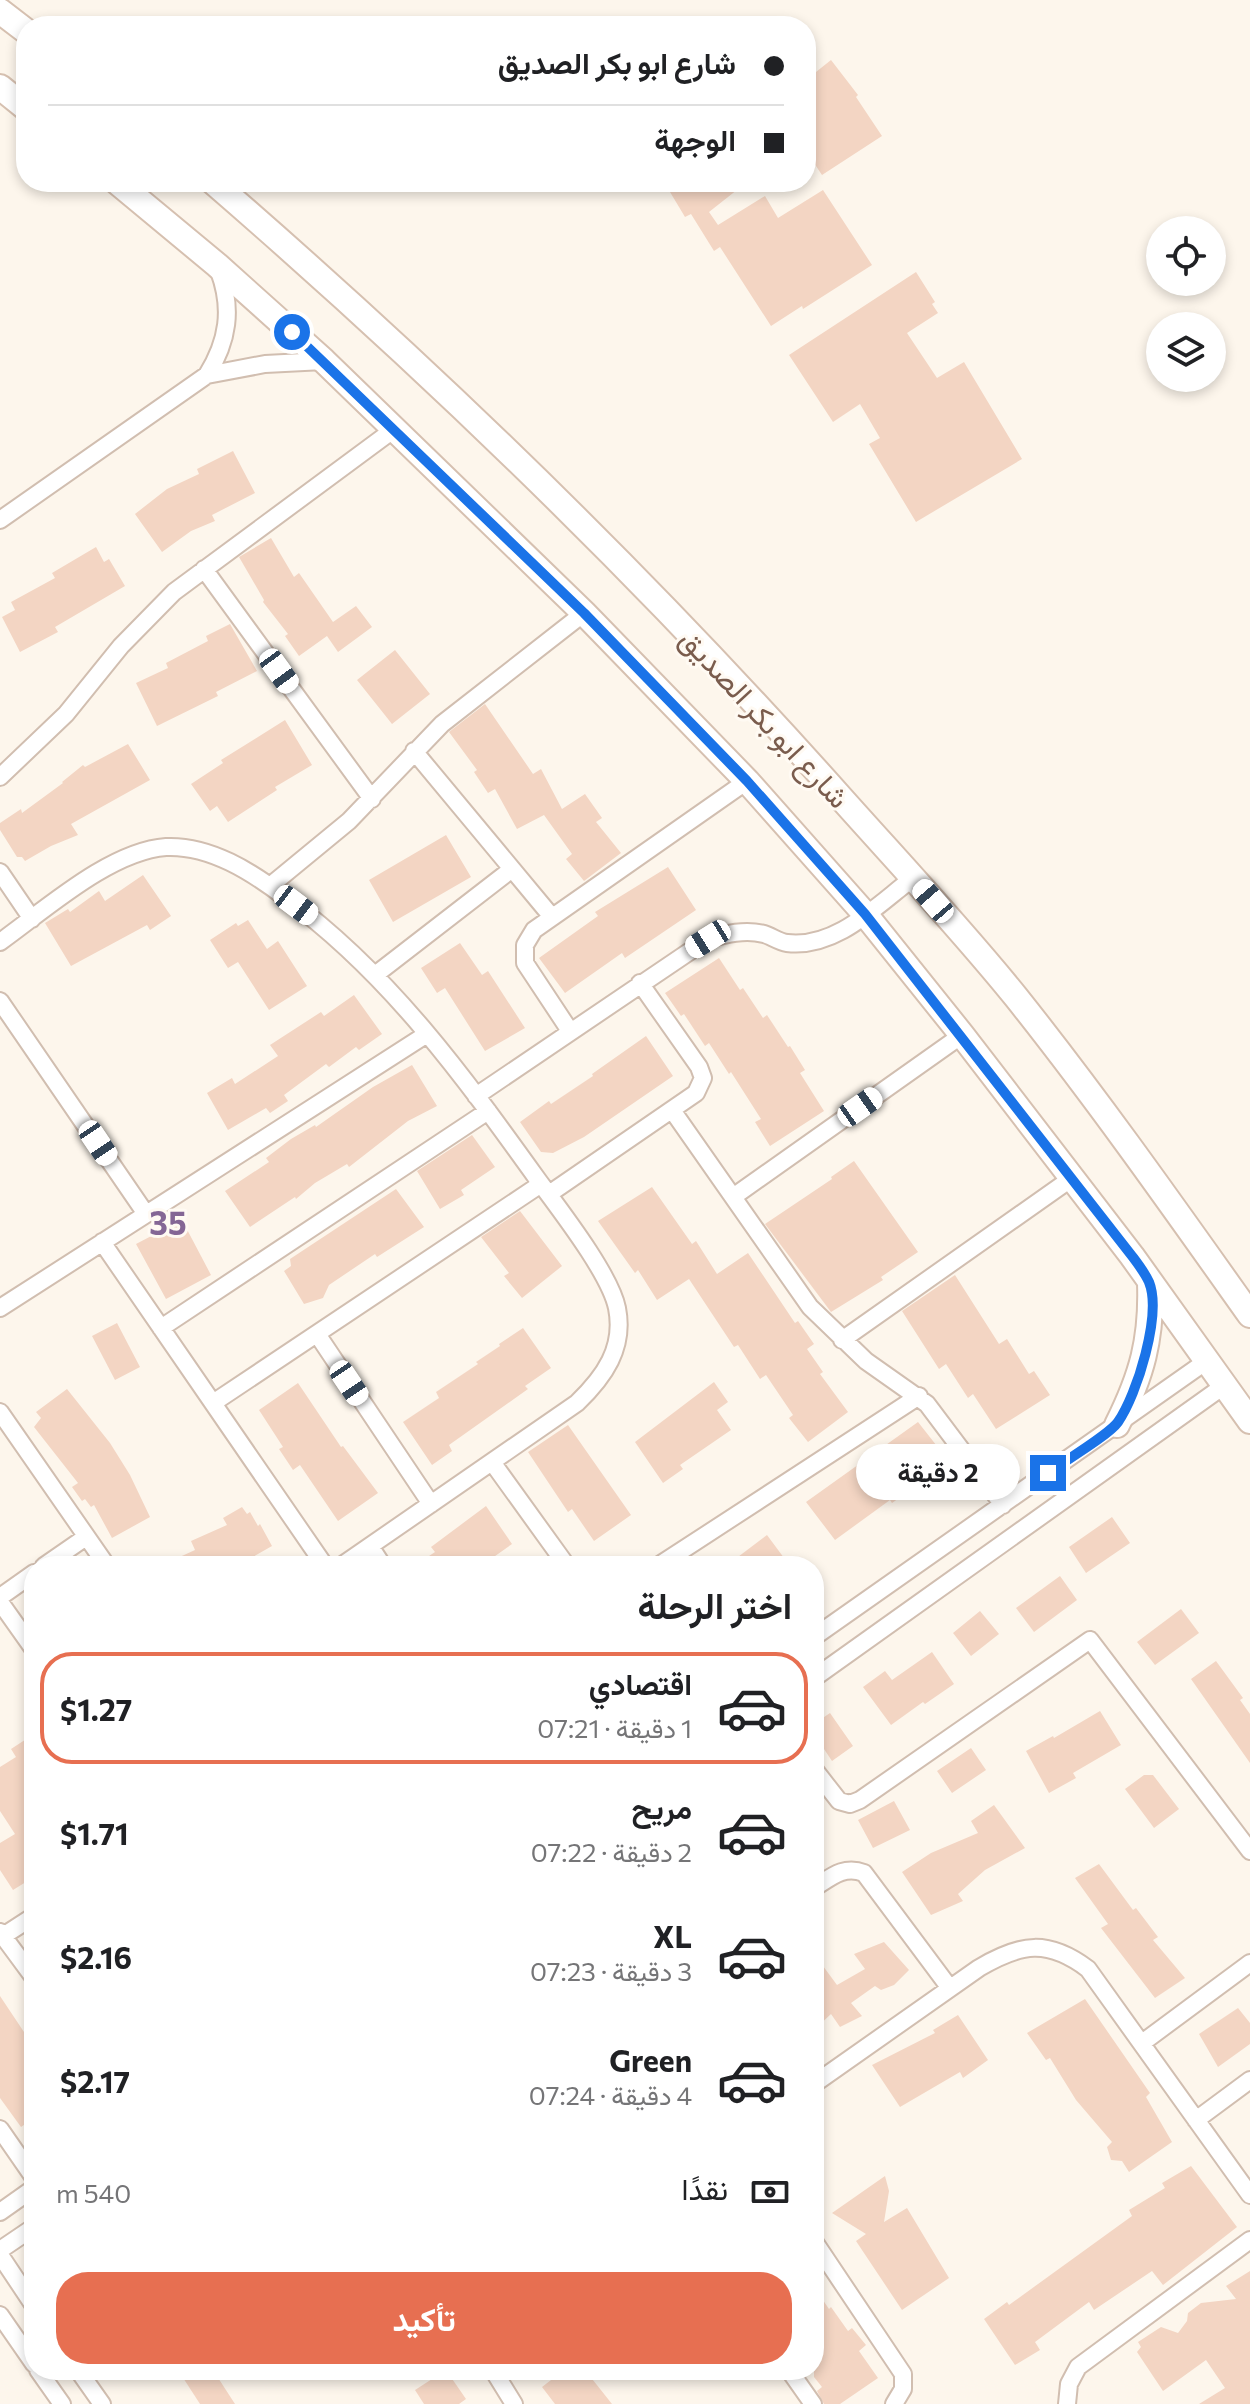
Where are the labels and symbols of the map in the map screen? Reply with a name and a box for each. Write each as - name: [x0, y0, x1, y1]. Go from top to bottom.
- route start: [274, 314, 310, 350]
- street label: شارع ابو بكر الصديق: [670, 619, 859, 817]
- car: [255, 645, 303, 697]
- car: [908, 875, 958, 927]
- car: [270, 881, 322, 929]
- car: [681, 916, 735, 962]
- car: [833, 1083, 887, 1131]
- car: [75, 1116, 121, 1170]
- district label: 35: [149, 1202, 187, 1242]
- car: [326, 1356, 372, 1410]
- callout: 2 دقيقة: [856, 1445, 1020, 1501]
- route end: [1030, 1455, 1066, 1491]

